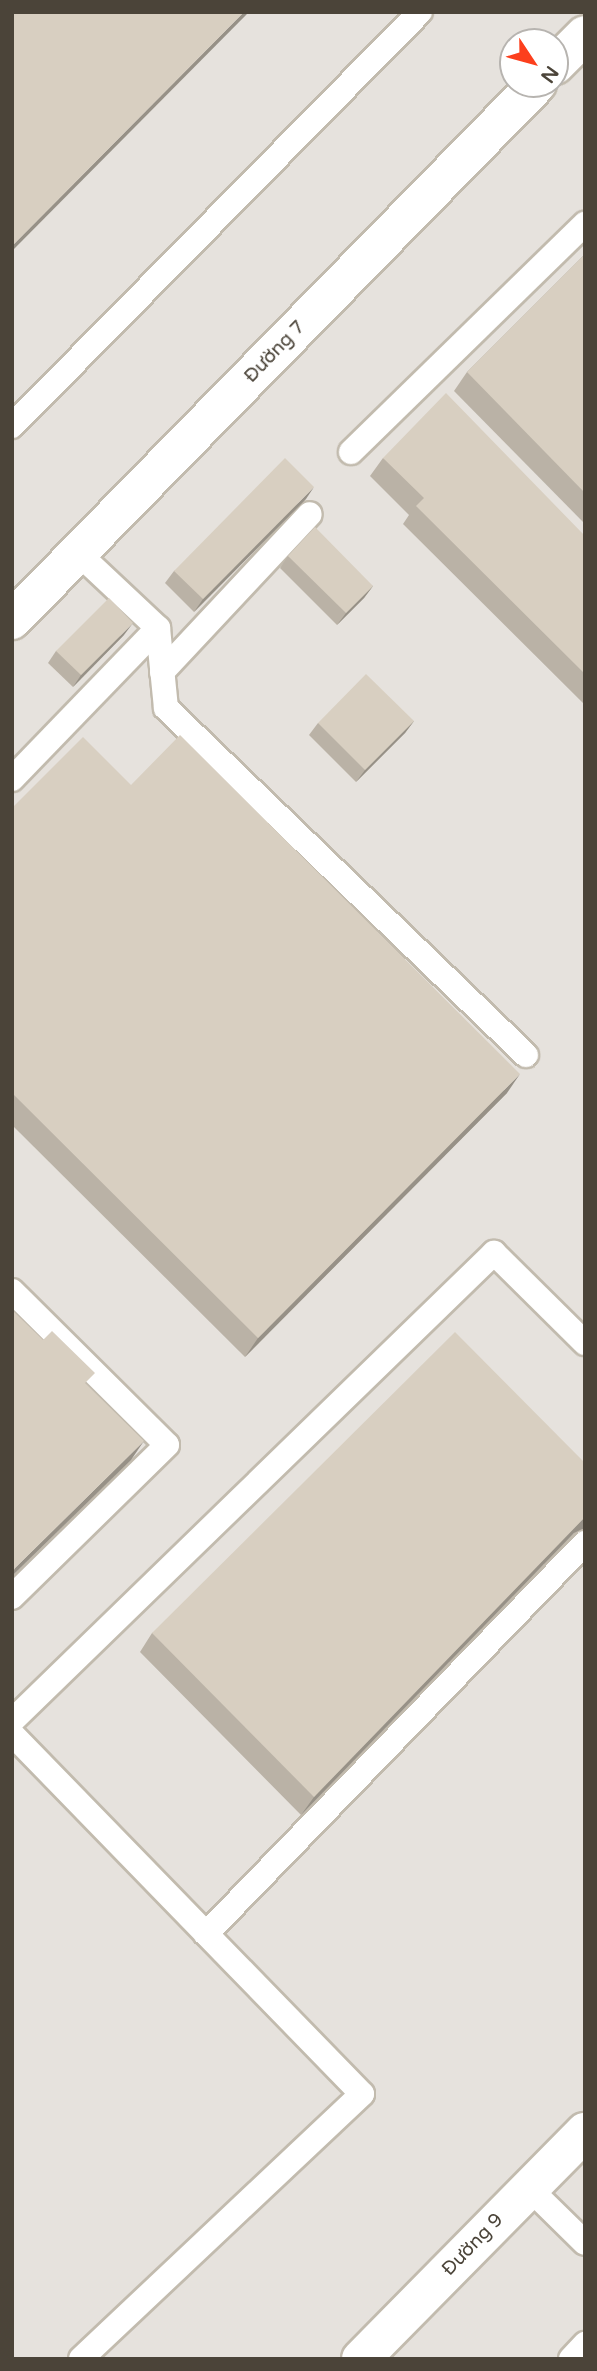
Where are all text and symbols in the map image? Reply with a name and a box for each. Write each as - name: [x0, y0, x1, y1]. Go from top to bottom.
- north arrow: [499, 28, 569, 98]
- text: N: [536, 62, 563, 87]
- street label: Đường 7: [240, 316, 310, 388]
- street label: Đường 9: [438, 2209, 508, 2281]

